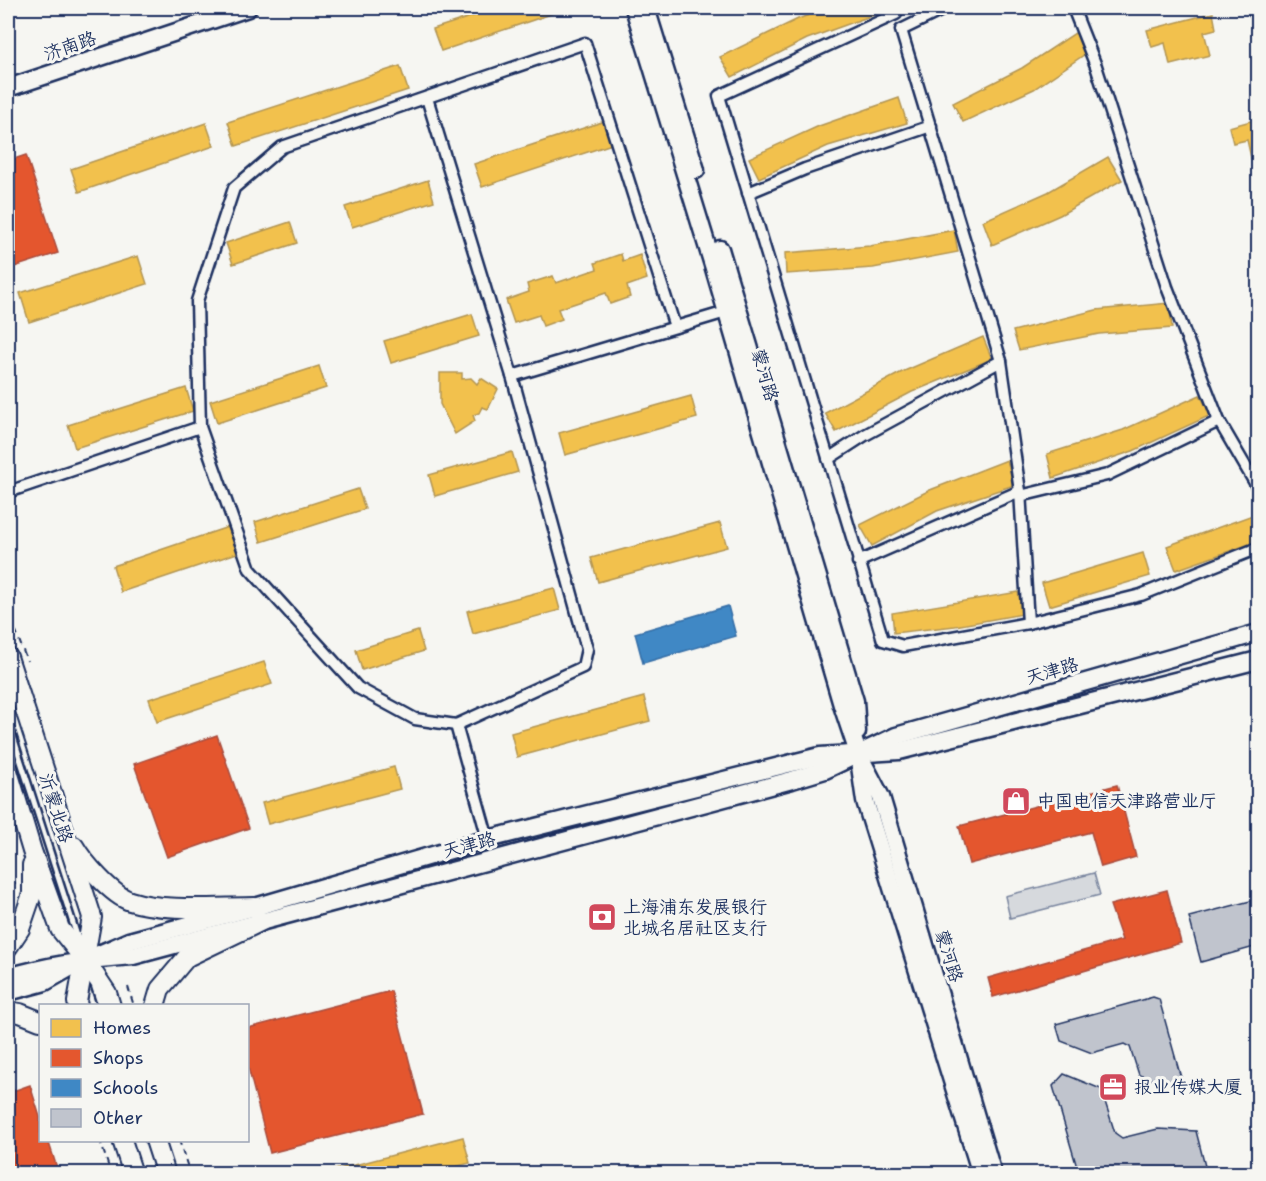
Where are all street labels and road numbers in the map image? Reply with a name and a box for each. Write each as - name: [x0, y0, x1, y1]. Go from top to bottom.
- street label: 济南路: [41, 26, 99, 66]
- street label: 蒙河路: [746, 346, 784, 404]
- street label: 天津路: [1023, 652, 1081, 690]
- street label: 沂蒙北路: [33, 770, 79, 846]
- street label: 天津路: [440, 826, 498, 864]
- street label: 蒙河路: [930, 927, 968, 985]

